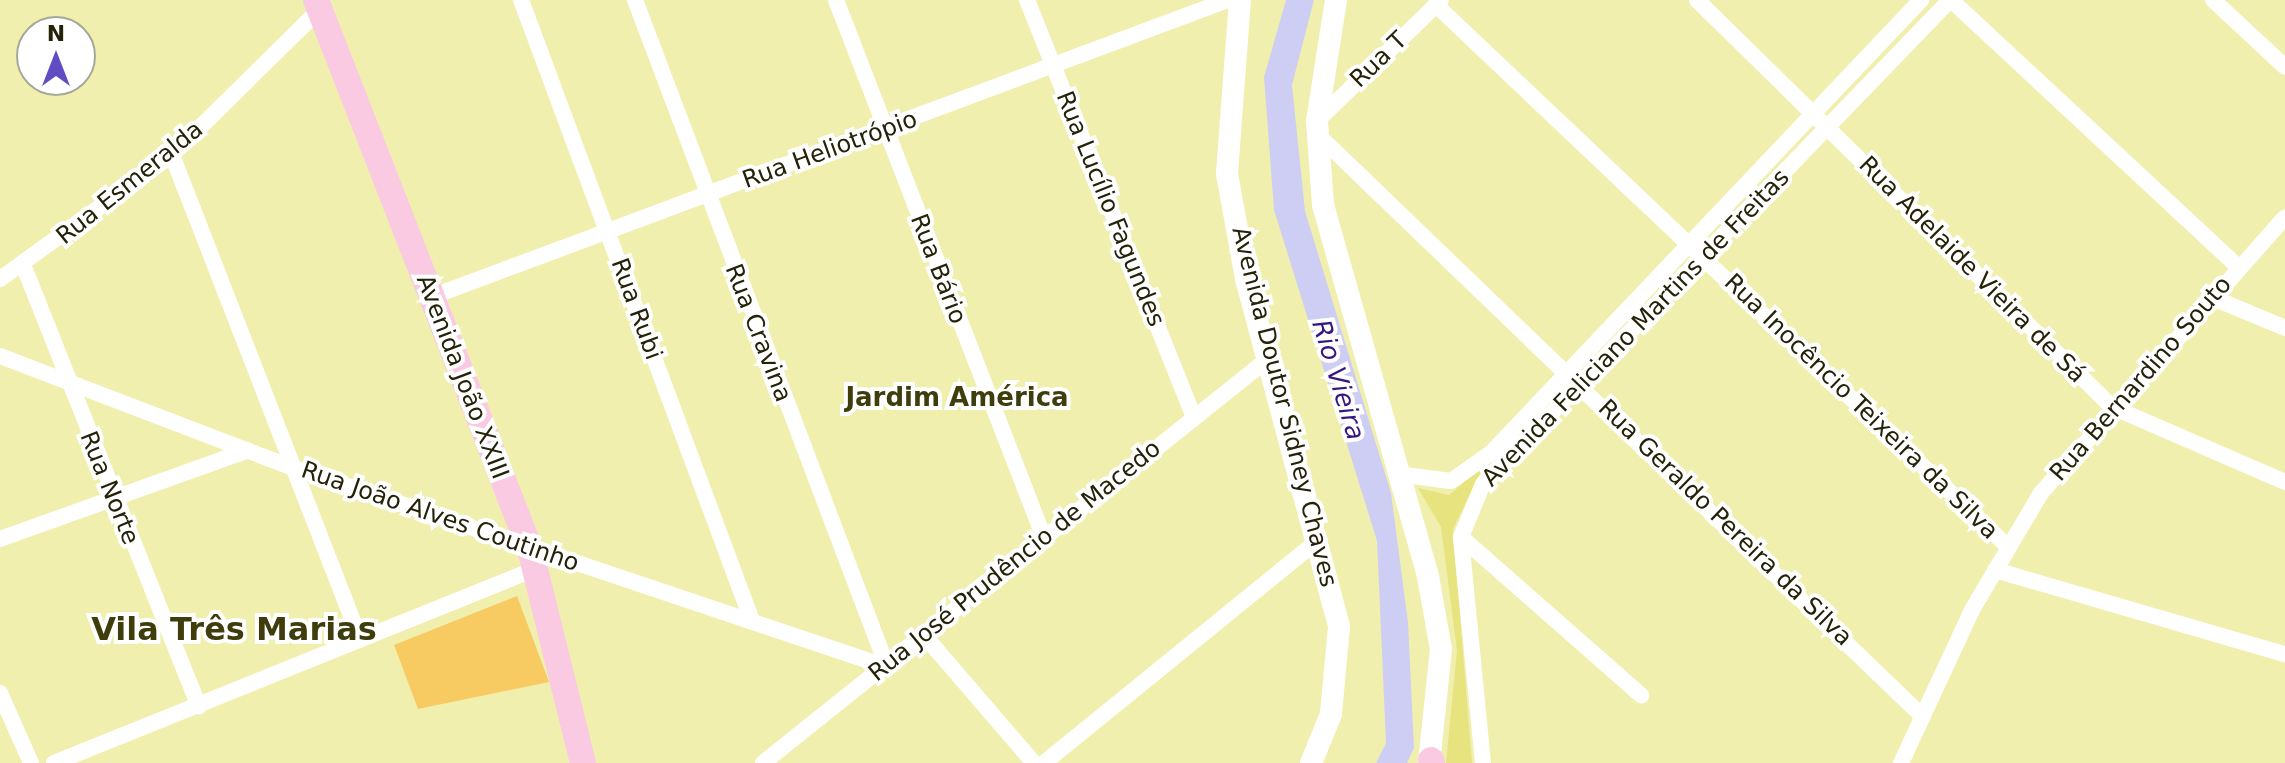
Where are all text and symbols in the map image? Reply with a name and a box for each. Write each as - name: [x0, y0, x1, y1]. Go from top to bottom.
- north arrow: [16, 16, 96, 96]
- text: N: [47, 21, 65, 46]
- street label: Rua T: [1345, 26, 1413, 94]
- street label: Rua Lucílio Fagundes: [1050, 87, 1170, 331]
- street label: Rua Heliotrópio: [739, 105, 921, 195]
- street label: Rua Esmeralda: [51, 115, 209, 251]
- street label: Rua Adelaide Vieira de Sá: [1853, 151, 2091, 389]
- street label: Avenida Feliciano Martins de Freitas: [1476, 163, 1796, 493]
- street label: Rua Bário: [904, 210, 972, 328]
- street label: Avenida Doutor Sidney Chaves: [1225, 224, 1343, 590]
- street label: Rua Rubi: [604, 254, 668, 364]
- street label: Rua Cravina: [719, 260, 797, 406]
- street label: Rua Inocêncio Teixeira da Silva: [1718, 268, 2004, 546]
- street label: Avenida João XXIII: [410, 271, 514, 483]
- street label: Rua Bernardino Souto: [2044, 271, 2238, 487]
- water label: Rio Vieira: [1305, 316, 1371, 444]
- district label: Jardim América: [845, 382, 1069, 414]
- street label: Rua Geraldo Pereira da Silva: [1592, 394, 1858, 652]
- street label: Rua Norte: [73, 427, 145, 549]
- street label: Rua José Prudêncio de Macedo: [863, 434, 1167, 688]
- street label: Rua João Alves Coutinho: [297, 456, 583, 578]
- district label: Vila Três Marias: [91, 610, 377, 648]

